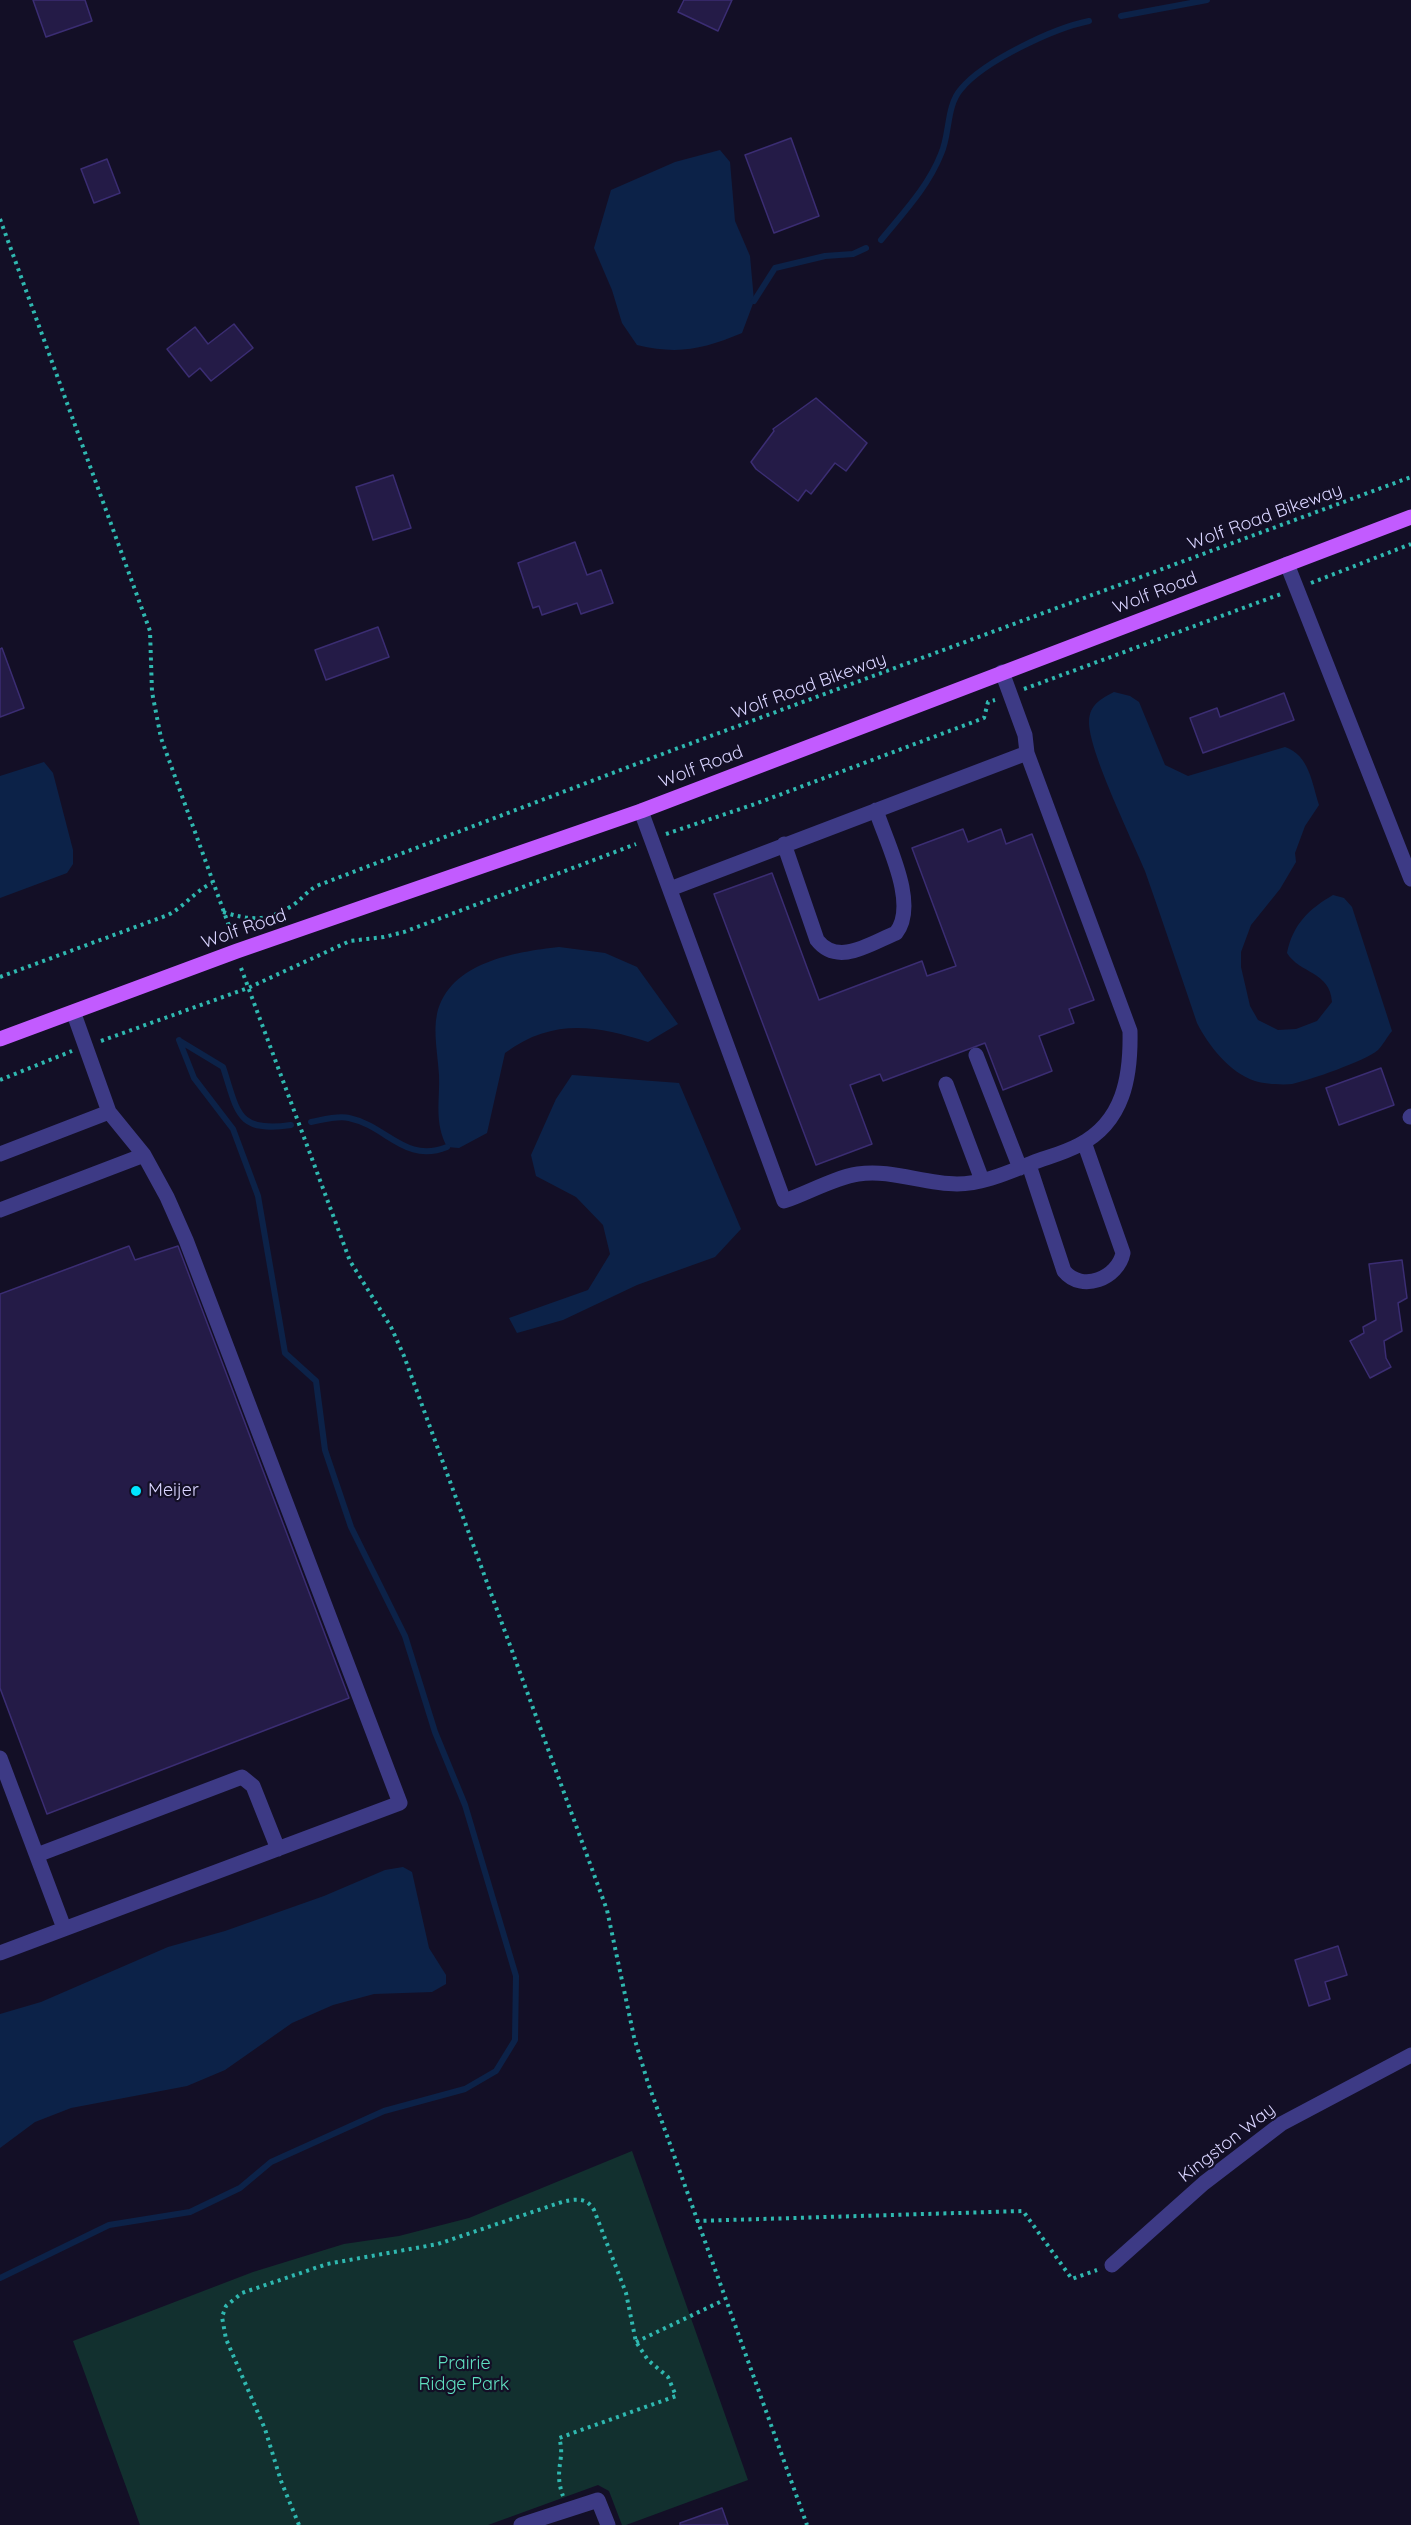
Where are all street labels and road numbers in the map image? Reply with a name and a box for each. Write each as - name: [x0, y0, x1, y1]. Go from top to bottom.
- street label: Wolf Road Bikeway: [1185, 479, 1345, 555]
- street label: Wolf Road: [1110, 567, 1200, 619]
- street label: Wolf Road Bikeway: [729, 648, 889, 724]
- street label: Wolf Road: [656, 741, 746, 793]
- street label: Wolf Road: [199, 904, 289, 954]
- street label: Kingston Way: [1174, 2099, 1280, 2187]

